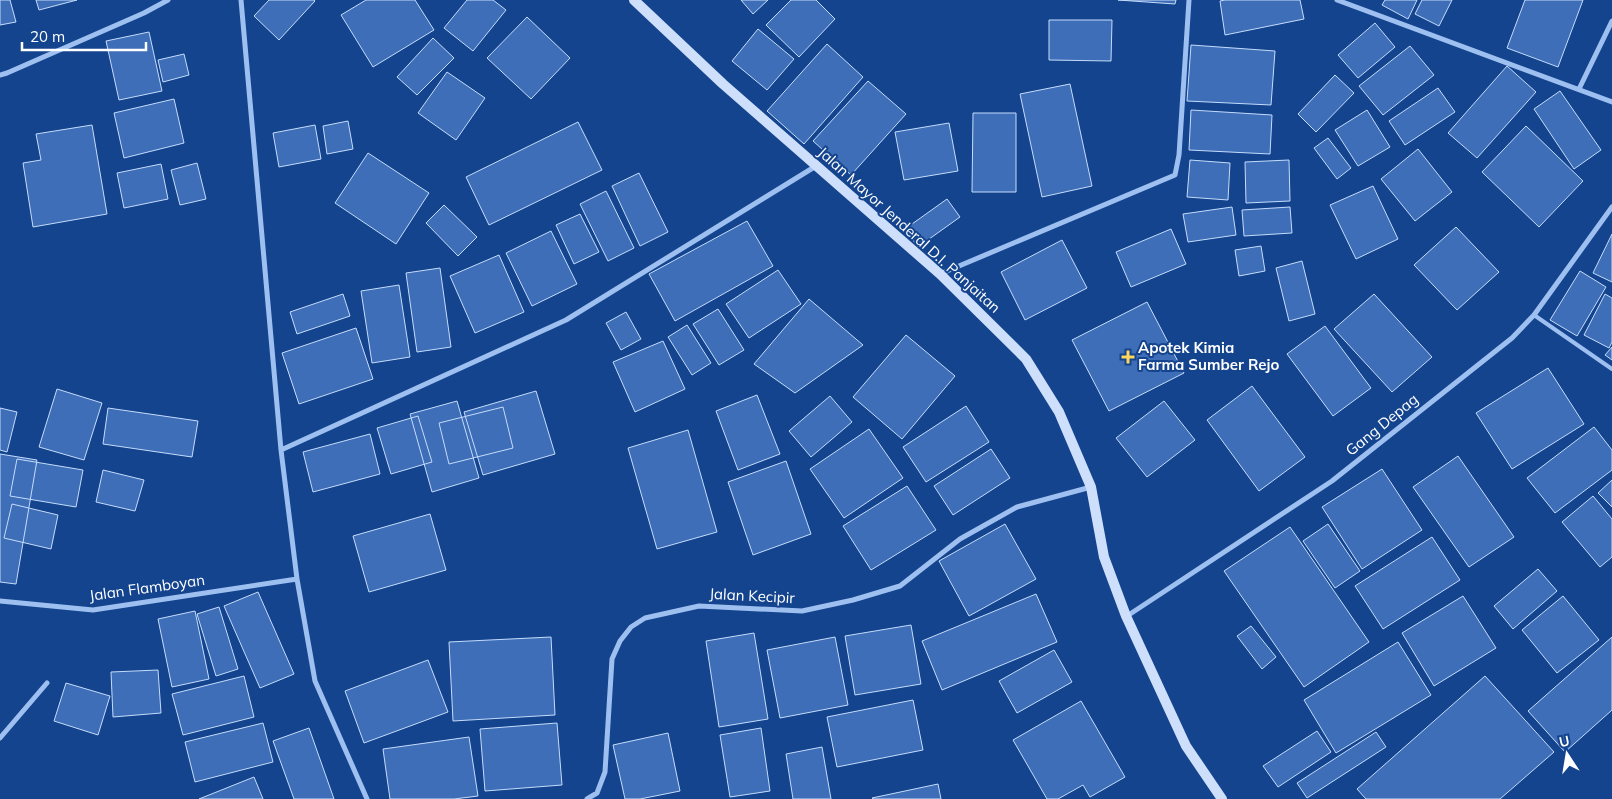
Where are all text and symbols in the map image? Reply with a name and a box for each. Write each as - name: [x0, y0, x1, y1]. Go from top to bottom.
- scale bar: [22, 20, 146, 52]
- text: 20 m: [30, 27, 65, 46]
- street label: Jalan Mayor Jenderal D.I. Panjaitan: [814, 142, 1005, 317]
- place label: Apotek Kimia Farma Sumber Rejo: [1138, 338, 1279, 374]
- marker: Apotek Kimia Farma Sumber Rejo: [1122, 351, 1134, 363]
- street label: Gang Depag: [1341, 389, 1422, 460]
- street label: Jalan Flamboyan: [88, 570, 206, 605]
- street label: Jalan Kecipir: [709, 584, 796, 607]
- north arrow: [1542, 729, 1592, 779]
- text: U: [1557, 731, 1571, 751]

